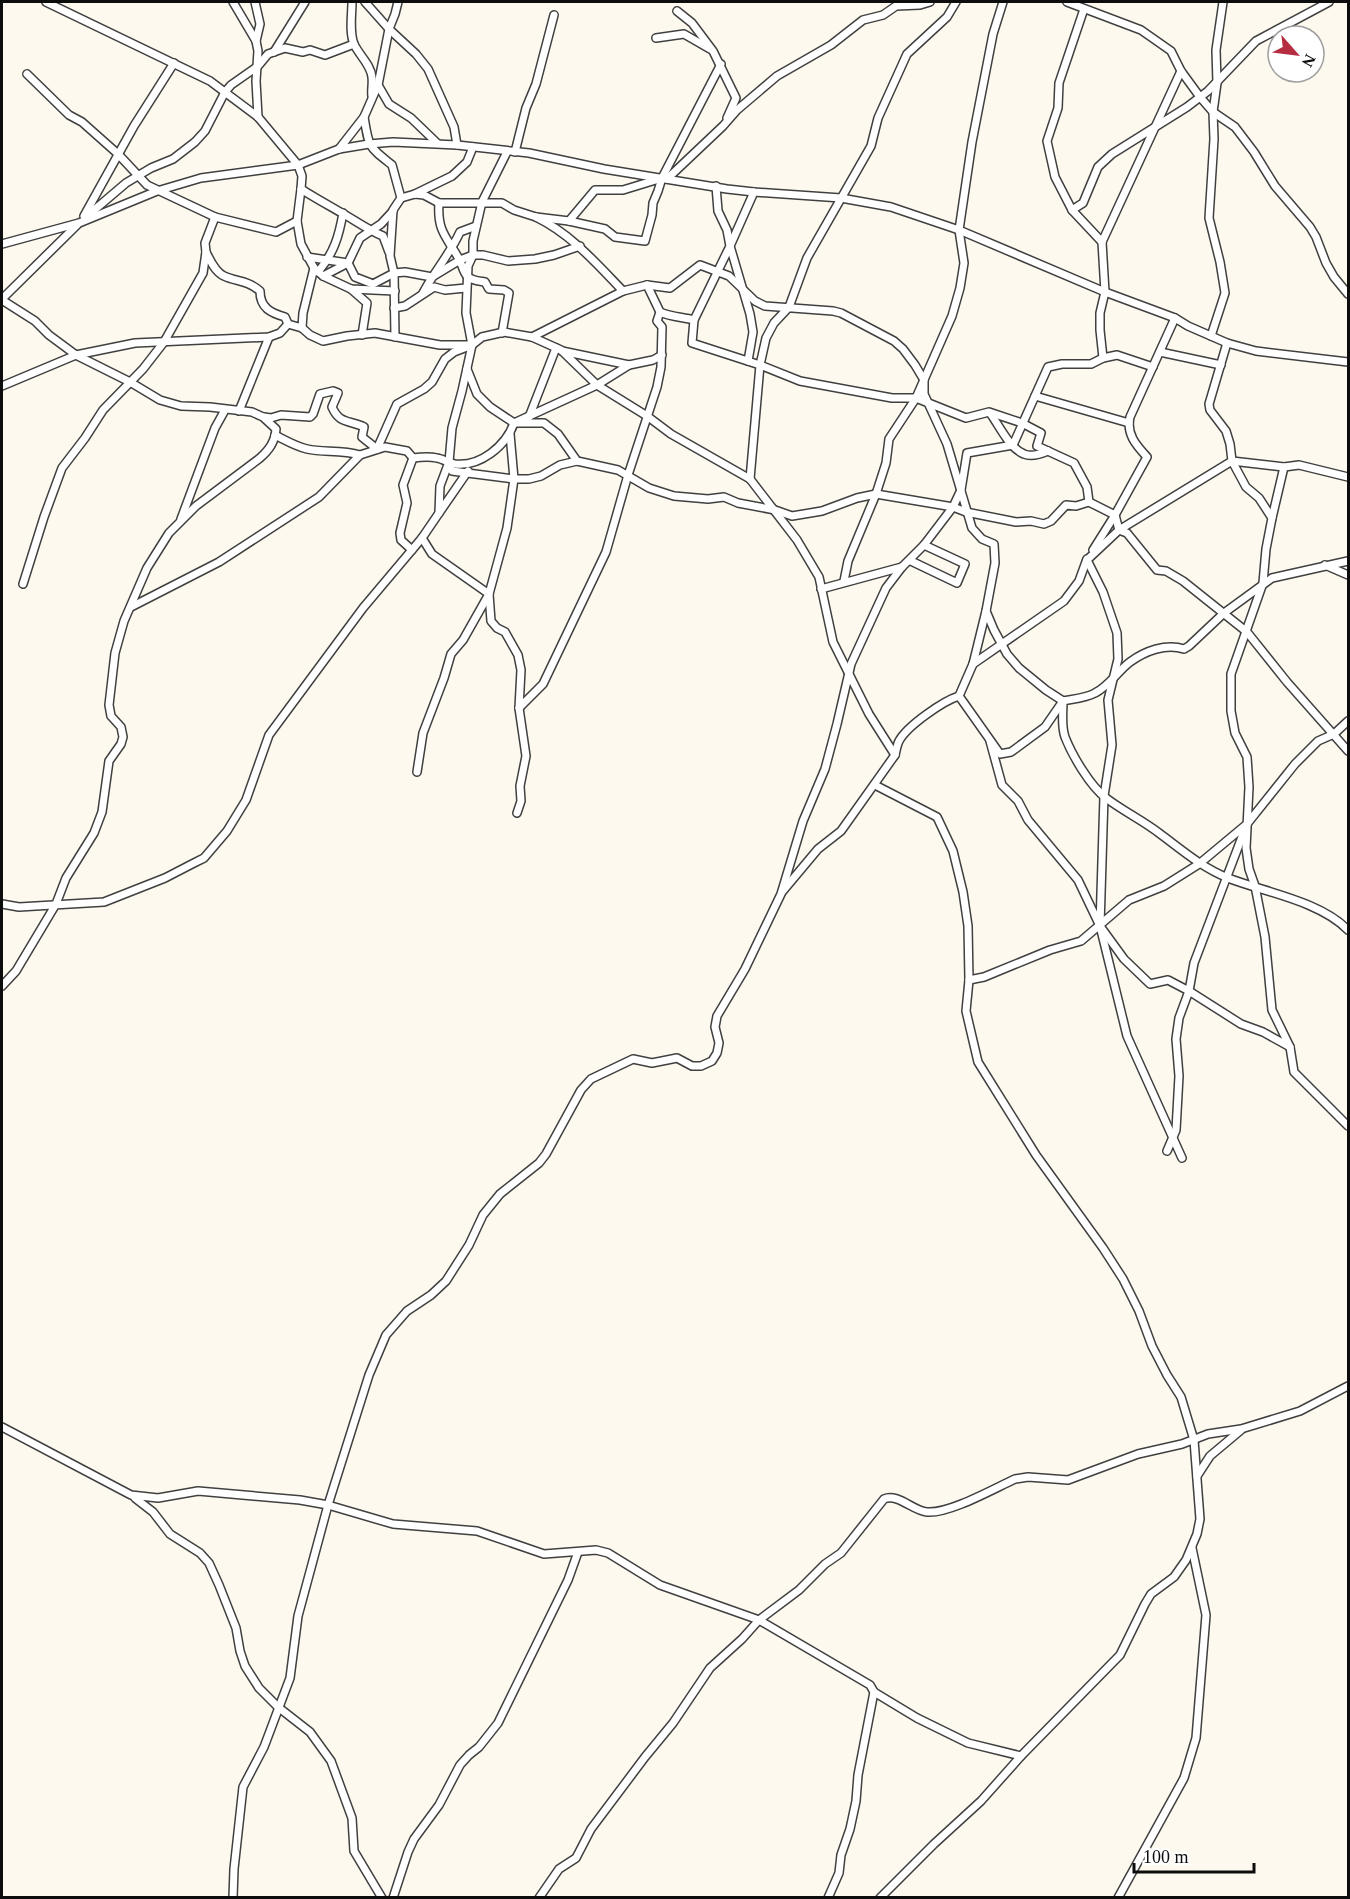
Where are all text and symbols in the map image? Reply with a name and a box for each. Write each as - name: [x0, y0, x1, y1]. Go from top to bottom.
- north arrow: [1266, 24, 1326, 84]
- text: N: [1298, 52, 1319, 70]
- scale bar: [1134, 1836, 1254, 1874]
- text: 100 m: [1143, 1847, 1189, 1867]

